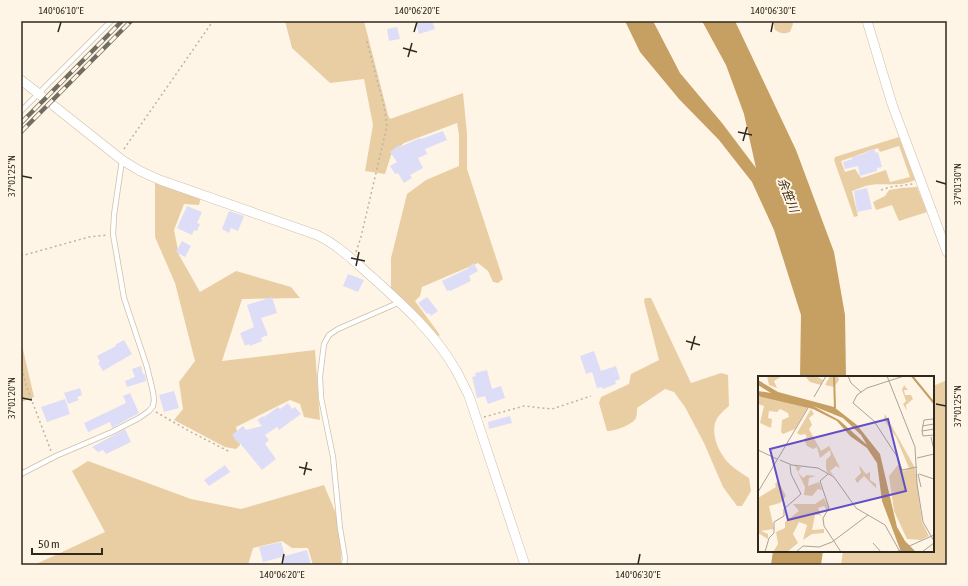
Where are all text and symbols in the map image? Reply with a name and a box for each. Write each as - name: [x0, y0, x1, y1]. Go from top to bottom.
- text: 140°06'10"E: [39, 5, 84, 16]
- text: 140°06'20"E: [395, 5, 440, 16]
- text: 140°06'30"E: [751, 5, 796, 16]
- text: 37°01'25"N: [6, 155, 17, 197]
- text: 37°01'30"N: [952, 163, 963, 205]
- water label: 余笹川: [775, 176, 802, 216]
- inset map: [758, 376, 934, 552]
- text: 37°01'20"N: [6, 377, 17, 419]
- text: 37°01'25"N: [952, 385, 963, 427]
- scale bar: [32, 530, 102, 556]
- text: 50 m: [38, 537, 60, 551]
- text: 140°06'20"E: [260, 569, 305, 580]
- text: 140°06'30"E: [616, 569, 661, 580]

